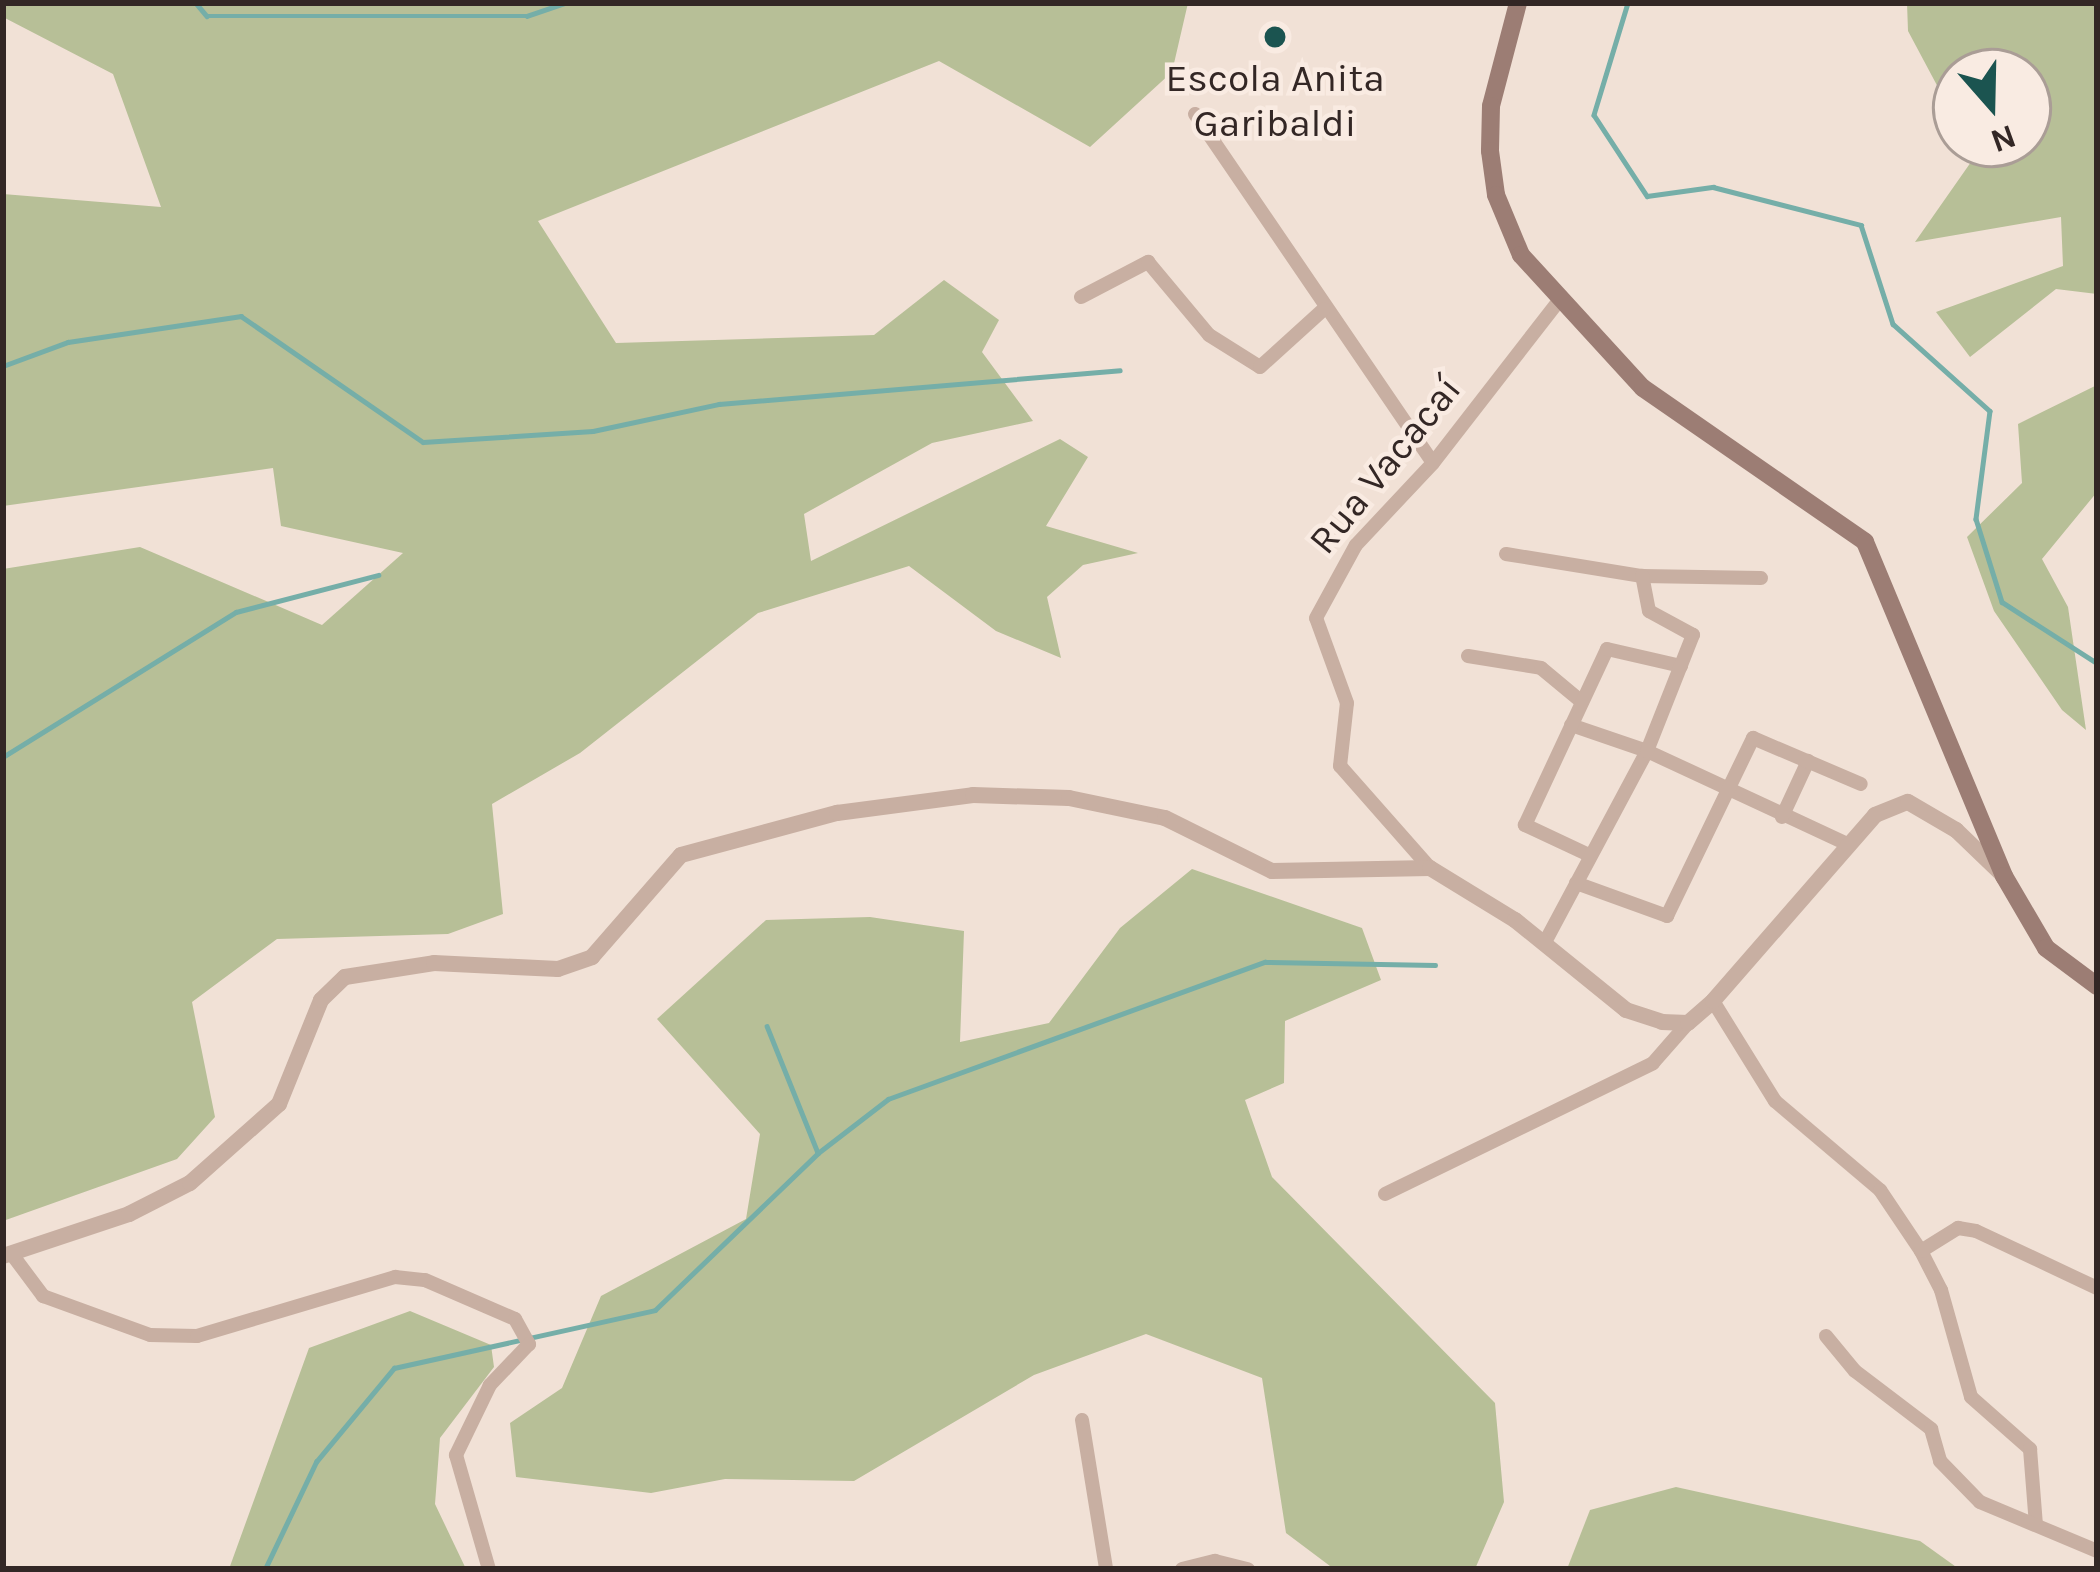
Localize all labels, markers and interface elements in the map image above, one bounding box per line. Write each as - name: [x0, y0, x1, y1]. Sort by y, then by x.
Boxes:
- marker: Escola Anita Garibaldi: [1262, 24, 1288, 50]
- north arrow: [1932, 48, 2052, 168]
- place label: Escola Anita Garibaldi: [1165, 56, 1385, 147]
- text: N: [1986, 117, 2021, 161]
- street label: Rua Vacacaí: [1299, 367, 1471, 563]

